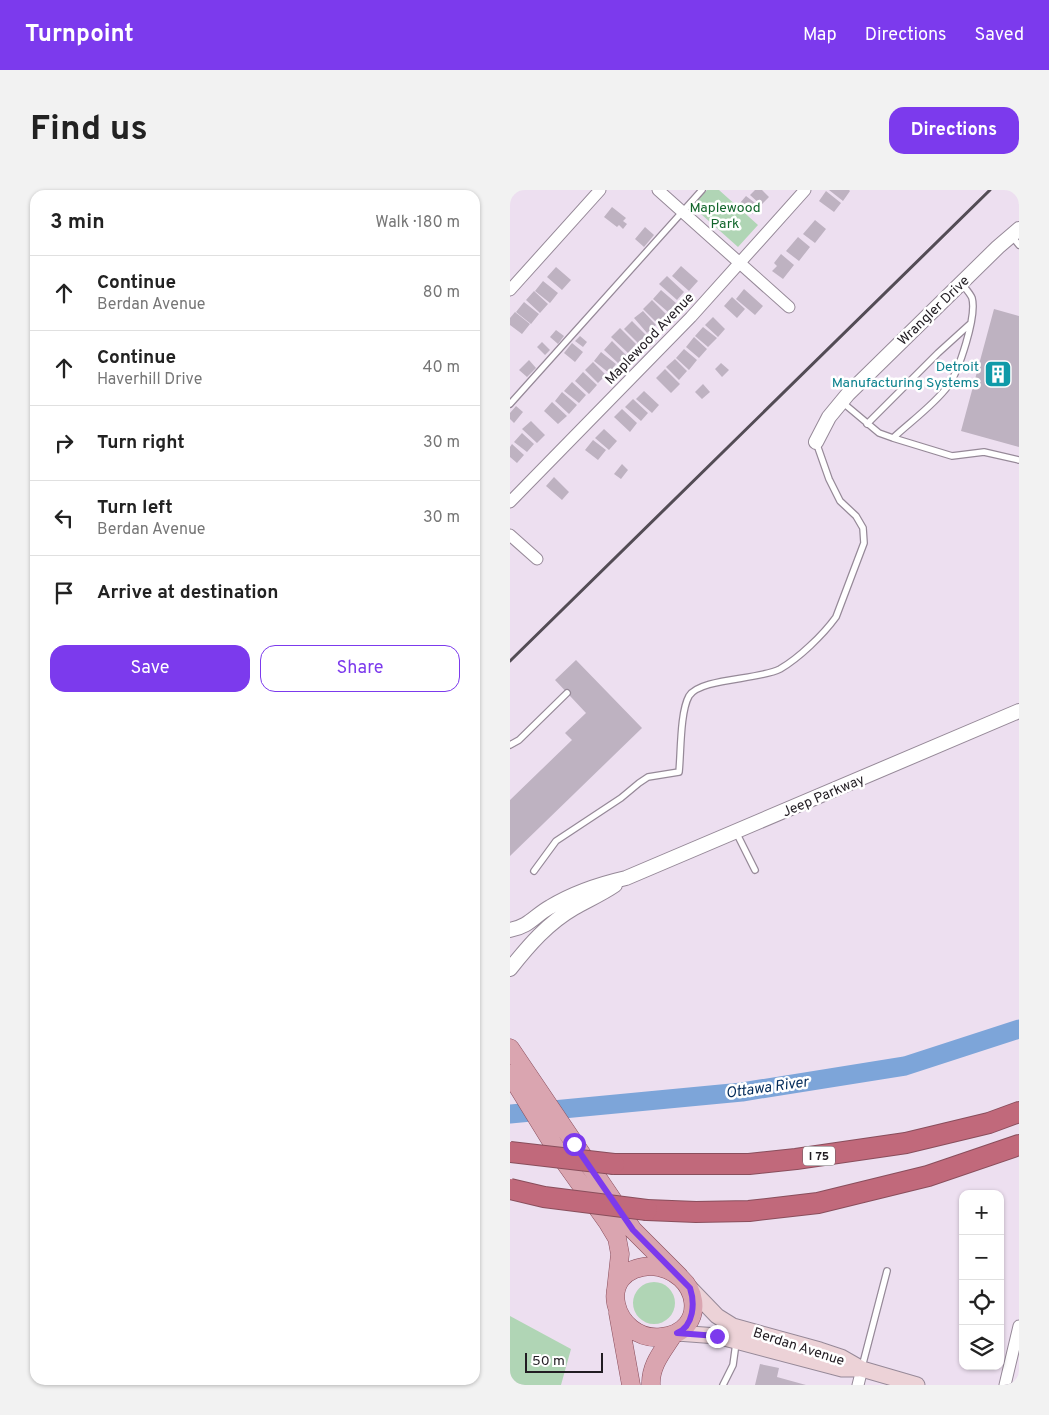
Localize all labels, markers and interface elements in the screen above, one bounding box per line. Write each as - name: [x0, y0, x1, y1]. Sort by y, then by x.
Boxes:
- text: Turnpoint: [25, 20, 134, 50]
- text: Map: [803, 24, 837, 47]
- text: Directions: [865, 24, 947, 47]
- text: Saved: [975, 24, 1024, 47]
- button: Directions: [889, 107, 1019, 154]
- text: Find us: [30, 108, 148, 152]
- park label: Maplewood Park: [689, 200, 761, 233]
- text: 3 min: [50, 209, 105, 236]
- text: Walk · 180 m: [375, 213, 460, 233]
- text: Continue: [97, 271, 176, 295]
- street label: Wrangler Drive: [895, 273, 973, 349]
- icon: ahead: [50, 279, 78, 307]
- text: 80 m: [423, 283, 460, 303]
- street label: Maplewood Avenue: [602, 290, 698, 388]
- text: Berdan Avenue: [97, 295, 205, 315]
- text: Continue: [97, 346, 176, 370]
- icon: ahead: [50, 354, 78, 382]
- text: 40 m: [422, 358, 460, 378]
- place label: Detroit Manufacturing Systems: [832, 359, 979, 392]
- building icon: Detroit Manufacturing Systems: [983, 359, 1013, 389]
- text: Haverhill Drive: [97, 370, 202, 390]
- icon: right: [50, 429, 78, 457]
- text: Turn right: [97, 431, 185, 455]
- text: 30 m: [423, 433, 460, 453]
- text: Turn left: [97, 496, 173, 520]
- icon: left: [50, 504, 78, 532]
- text: 30 m: [423, 508, 460, 528]
- text: Berdan Avenue: [97, 520, 205, 540]
- icon: arrive: [50, 579, 78, 607]
- text: Arrive at destination: [97, 581, 278, 605]
- button: Save: [50, 645, 250, 692]
- button: Share: [260, 645, 460, 692]
- street label: Jeep Parkway: [780, 771, 867, 821]
- water label: Ottawa River: [725, 1073, 811, 1104]
- route start: [563, 1133, 586, 1156]
- road number: I 75: [803, 1146, 835, 1166]
- map controls: [959, 1190, 1004, 1370]
- button: +: [959, 1190, 1004, 1235]
- button: −: [959, 1235, 1004, 1280]
- button: locate: [959, 1280, 1004, 1325]
- route end: [706, 1325, 729, 1348]
- street label: Berdan Avenue: [751, 1325, 846, 1370]
- button: layers: [959, 1325, 1004, 1370]
- scale bar: [525, 1350, 602, 1373]
- text: 50 m: [532, 1353, 565, 1370]

